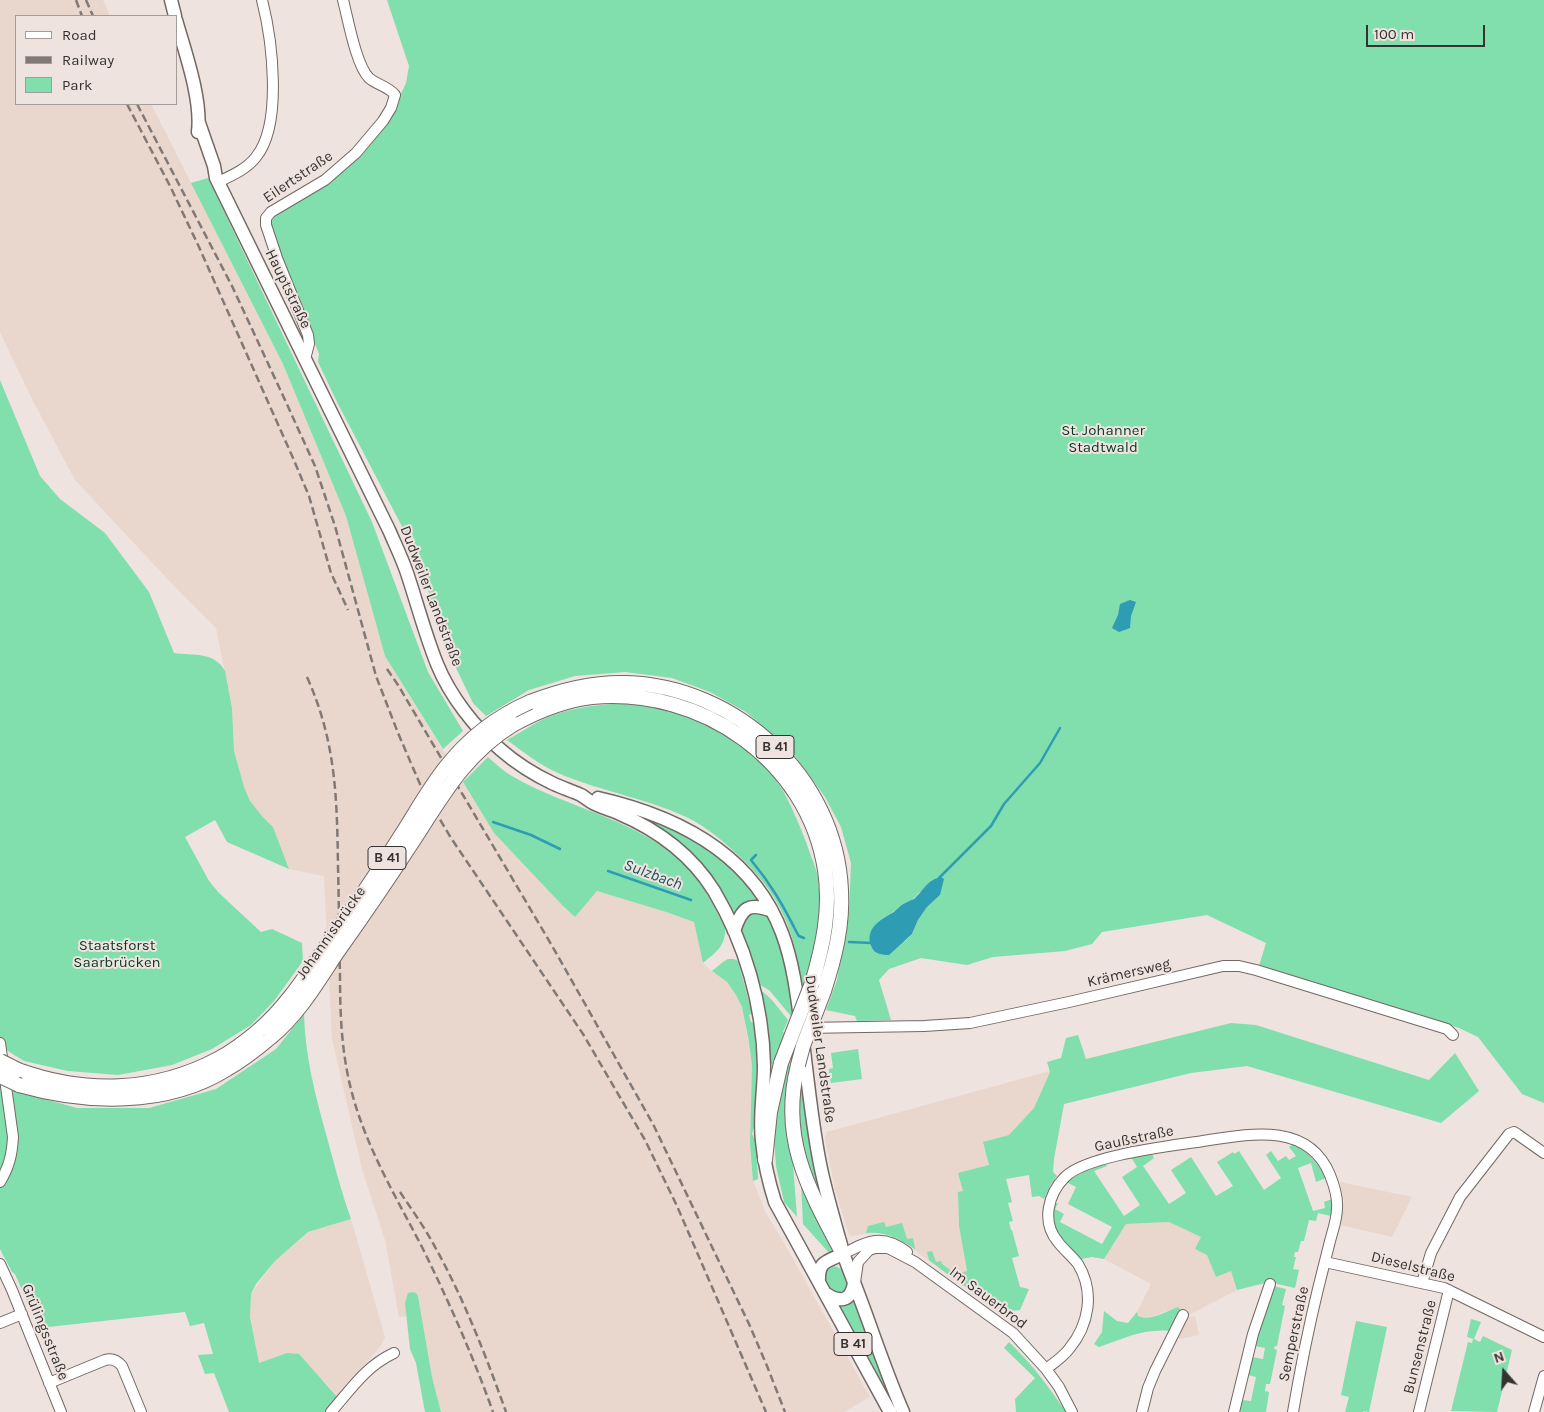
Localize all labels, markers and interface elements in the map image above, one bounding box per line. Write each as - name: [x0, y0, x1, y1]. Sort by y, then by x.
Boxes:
- legend: [15, 15, 178, 105]
- scale bar: [1369, 15, 1488, 47]
- text: 100 m: [1374, 25, 1414, 43]
- text: Road: [62, 26, 97, 44]
- text: Railway: [62, 51, 114, 69]
- text: Park: [62, 76, 92, 94]
- street label: Eilertstraße: [260, 147, 336, 207]
- street label: Hauptstraße: [261, 246, 315, 332]
- park label: St. Johanner Stadtwald: [1061, 422, 1145, 457]
- street label: Dudweiler Landstraße: [396, 523, 466, 669]
- road number: B 41: [756, 736, 794, 759]
- road number: B 41: [368, 846, 406, 870]
- water label: Sulzbach: [621, 856, 685, 894]
- street label: Johannisbrücke: [292, 883, 370, 983]
- park label: Staatsforst Saarbrücken: [73, 937, 161, 972]
- street label: Krämersweg: [1086, 955, 1172, 991]
- street label: Dudweiler Landstraße: [801, 974, 839, 1124]
- street label: Gaußstraße: [1093, 1122, 1175, 1156]
- street label: Dieselstraße: [1369, 1248, 1457, 1286]
- street label: Im Sauerbrod: [946, 1263, 1030, 1333]
- street label: Grülingsstraße: [17, 1281, 73, 1383]
- street label: Semperstraße: [1275, 1285, 1313, 1383]
- street label: Bunsenstraße: [1400, 1298, 1440, 1396]
- road number: B 41: [834, 1332, 872, 1356]
- north arrow: [1479, 1347, 1529, 1397]
- text: N: [1491, 1348, 1506, 1367]

